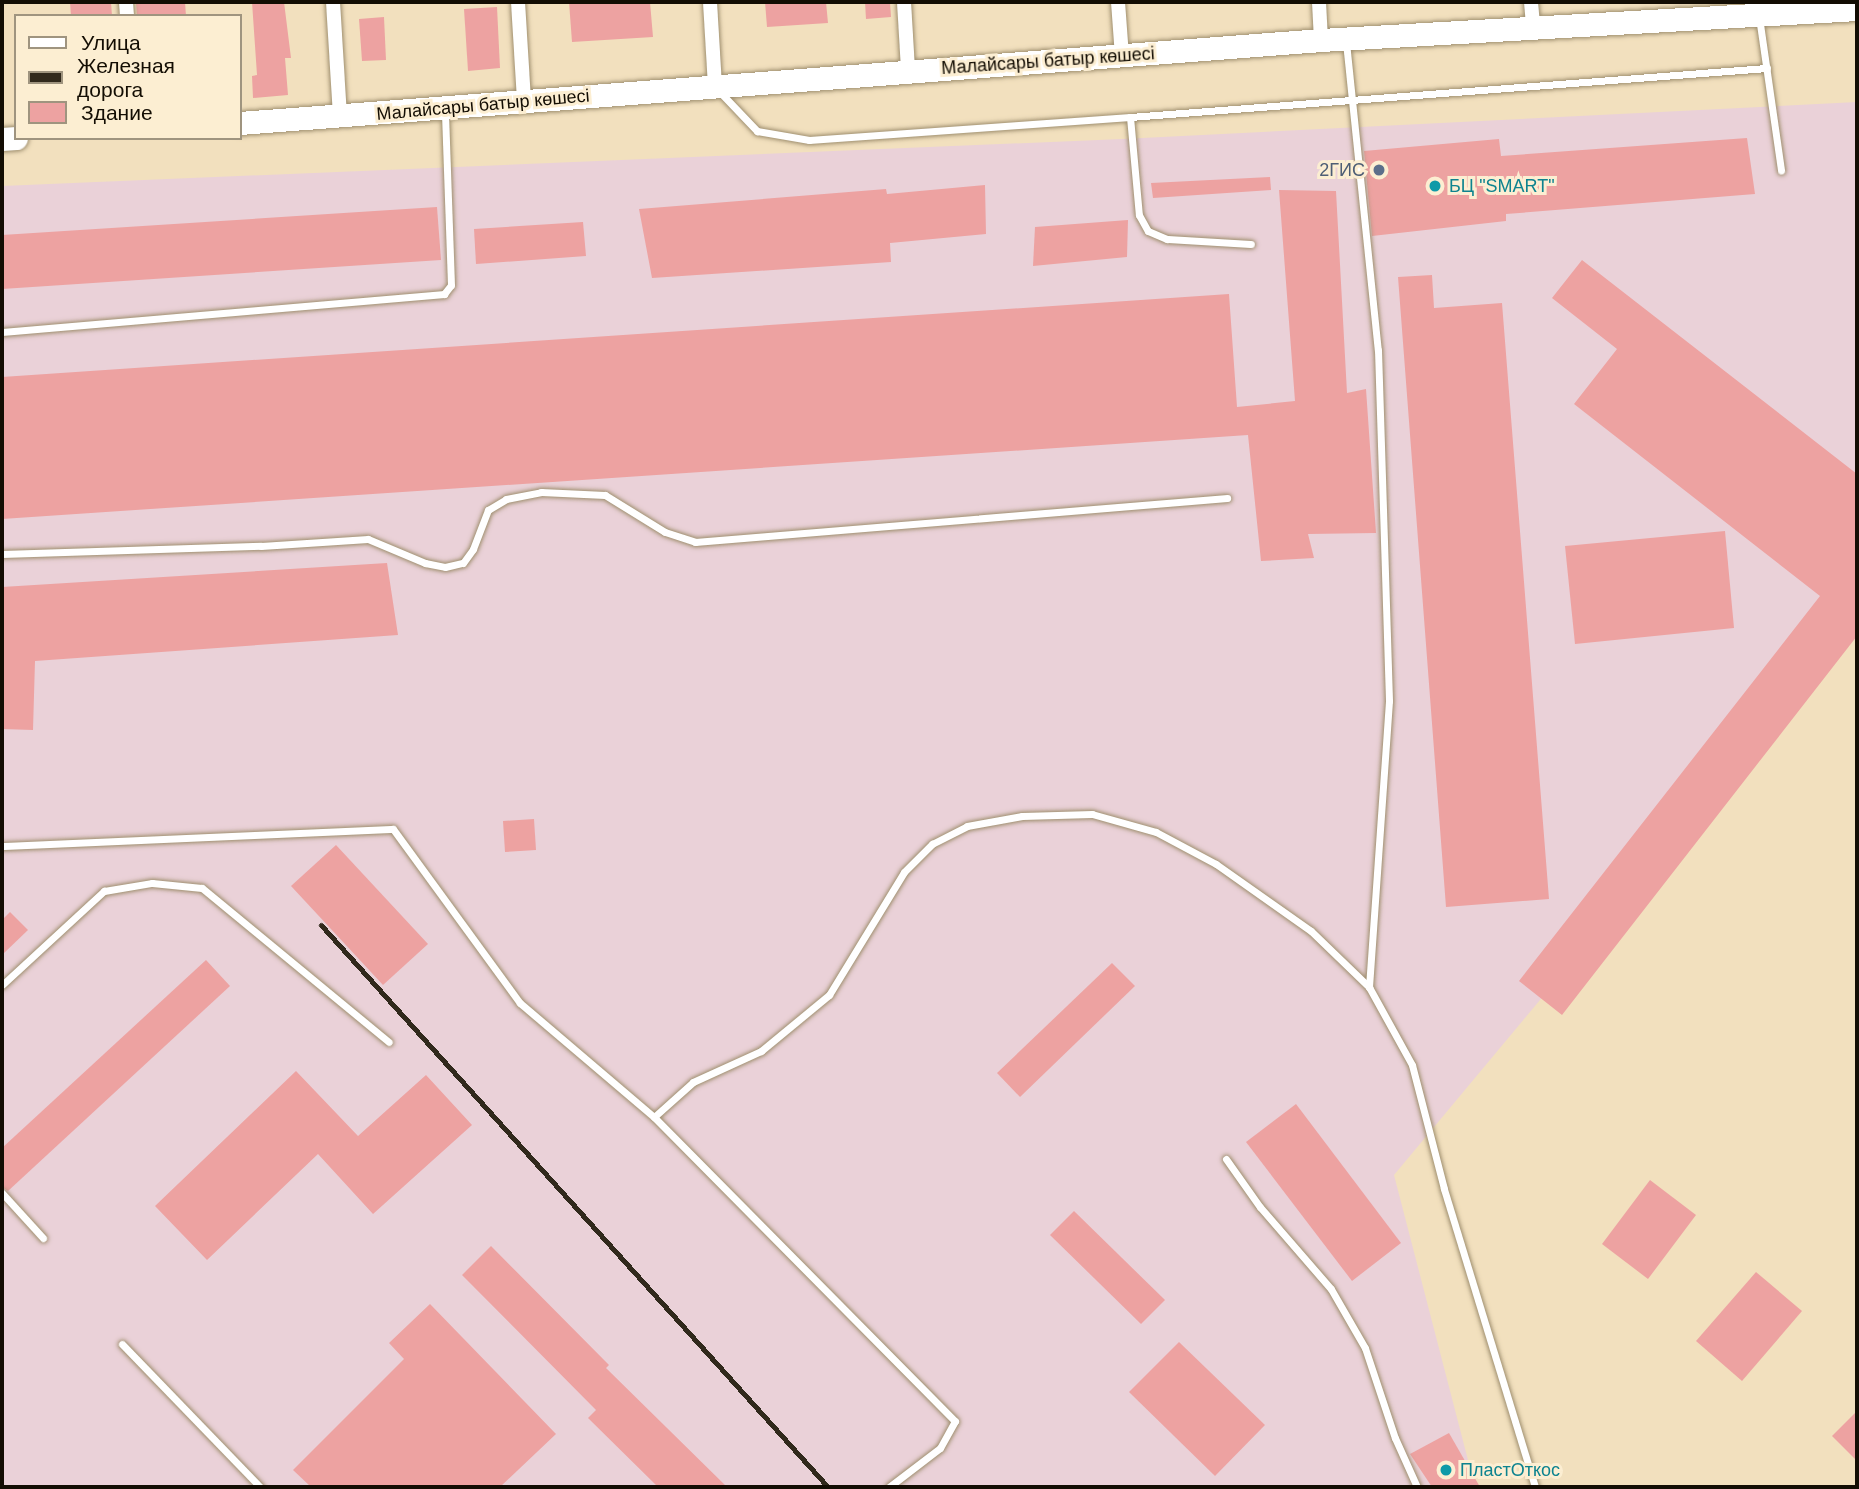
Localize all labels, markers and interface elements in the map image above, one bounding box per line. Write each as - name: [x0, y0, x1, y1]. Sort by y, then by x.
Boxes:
- legend: [14, 14, 242, 140]
- text: Улица: [81, 31, 141, 54]
- street label: Малайсары батыр көшесі: [941, 43, 1155, 79]
- text: Железная дорога: [77, 54, 175, 101]
- street label: Малайсары батыр көшесі: [376, 85, 590, 125]
- text: Здание: [81, 101, 153, 124]
- place label: 2ГИС: [1319, 159, 1365, 181]
- marker: 2ГИС: [1371, 162, 1387, 178]
- place label: БЦ "SMART": [1449, 175, 1555, 197]
- marker: БЦ "SMART": [1427, 178, 1443, 194]
- place label: ПластОткос: [1460, 1459, 1560, 1481]
- marker: ПластОткос: [1438, 1462, 1454, 1478]

